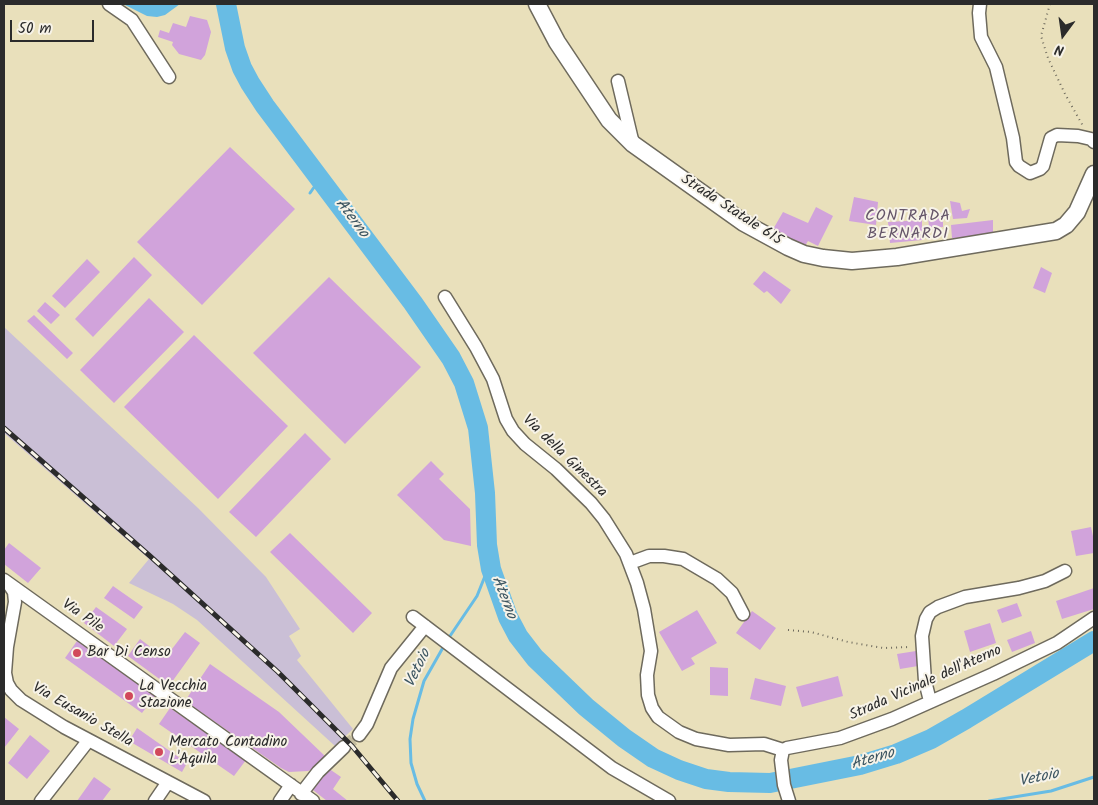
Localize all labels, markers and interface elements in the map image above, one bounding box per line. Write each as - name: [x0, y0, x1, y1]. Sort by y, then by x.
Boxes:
- scale bar: [12, 10, 96, 42]
- north arrow: [1038, 10, 1088, 60]
- text: 50 m: [18, 17, 52, 41]
- text: N: [1052, 38, 1066, 61]
- street label: Strada Statale 615: [677, 171, 785, 251]
- water label: Aterno: [330, 196, 372, 242]
- district label: CONTRADA BERNARDI: [864, 207, 952, 245]
- street label: Via della Ginestra: [518, 412, 610, 502]
- water label: Aterno: [486, 574, 520, 622]
- street label: Via Pile: [58, 596, 106, 638]
- street label: Strada Vicinale dell'Aterno: [847, 642, 1005, 726]
- place label: Bar Di Censo: [87, 644, 171, 662]
- marker: Bar Di Censo: [71, 647, 83, 659]
- water label: Vetoio: [402, 647, 436, 691]
- place label: La Vecchia Stazione: [139, 678, 207, 713]
- street label: Via Eusanio Stella: [28, 680, 136, 752]
- marker: La Vecchia Stazione: [123, 690, 135, 702]
- place label: Mercato Contadino L'Aquila: [169, 734, 287, 769]
- water label: Aterno: [849, 745, 897, 775]
- marker: Mercato Contadino L'Aquila: [153, 746, 165, 758]
- water label: Vetoio: [1017, 765, 1061, 793]

